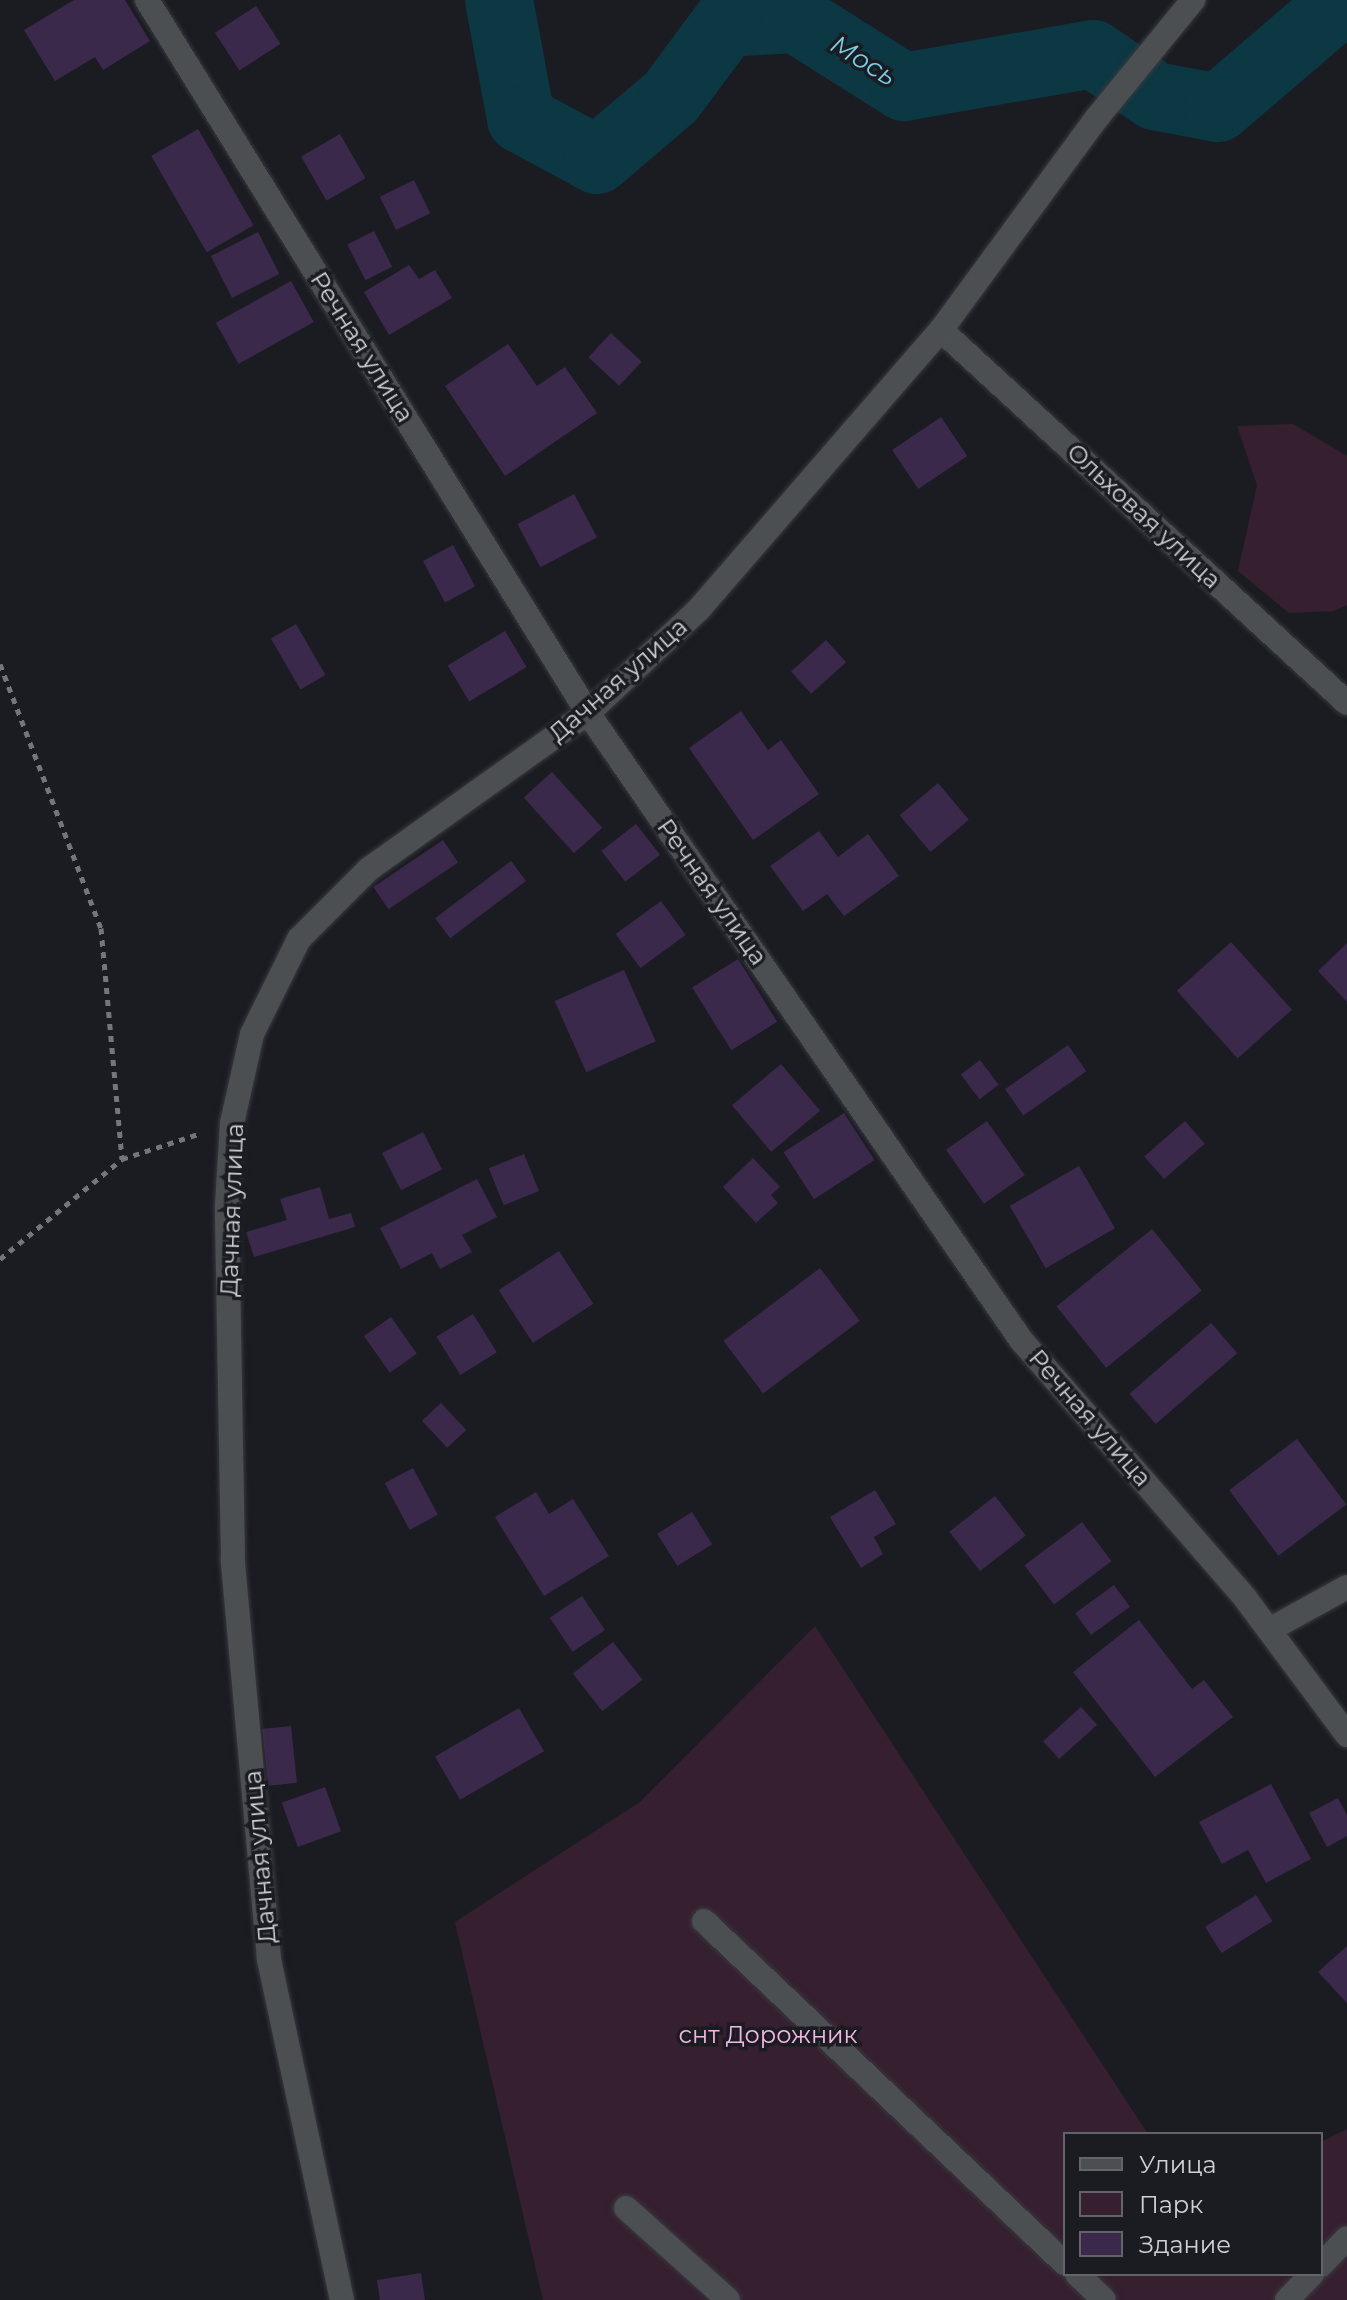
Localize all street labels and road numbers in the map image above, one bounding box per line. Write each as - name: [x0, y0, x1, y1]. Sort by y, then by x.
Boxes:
- street label: Речная улица: [304, 266, 420, 428]
- street label: Ольховая улица: [1061, 437, 1227, 595]
- street label: Дачная улица: [543, 612, 693, 748]
- street label: Речная улица: [651, 813, 773, 971]
- street label: Дачная улица: [215, 1123, 249, 1297]
- street label: Речная улица: [1023, 1344, 1157, 1492]
- street label: Дачная улица: [238, 1769, 282, 1945]

